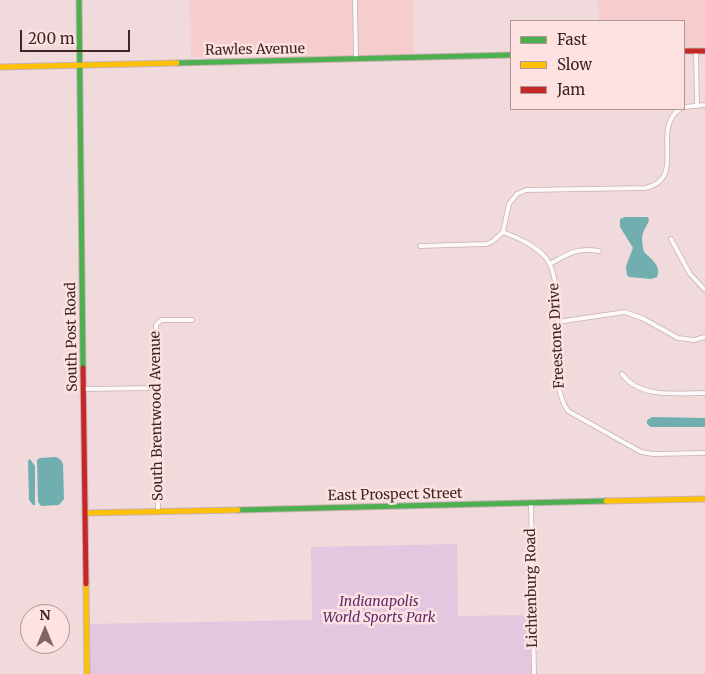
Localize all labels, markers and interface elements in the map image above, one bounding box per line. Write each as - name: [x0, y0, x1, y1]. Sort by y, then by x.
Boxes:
- scale bar: [22, 20, 132, 52]
- legend: [510, 20, 685, 110]
- text: 200 m: [28, 29, 75, 48]
- text: Fast: [557, 30, 587, 49]
- street label: Rawles Avenue: [205, 41, 305, 59]
- text: Slow: [557, 55, 592, 74]
- text: Jam: [557, 80, 585, 99]
- street label: South Post Road: [63, 282, 81, 392]
- street label: Freestone Drive: [546, 283, 568, 389]
- street label: South Brentwood Avenue: [147, 331, 167, 501]
- street label: East Prospect Street: [327, 485, 463, 505]
- street label: Lichtenburg Road: [523, 528, 541, 648]
- park label: Indianapolis World Sports Park: [323, 594, 435, 626]
- north arrow: [20, 604, 70, 654]
- text: N: [39, 606, 51, 624]

